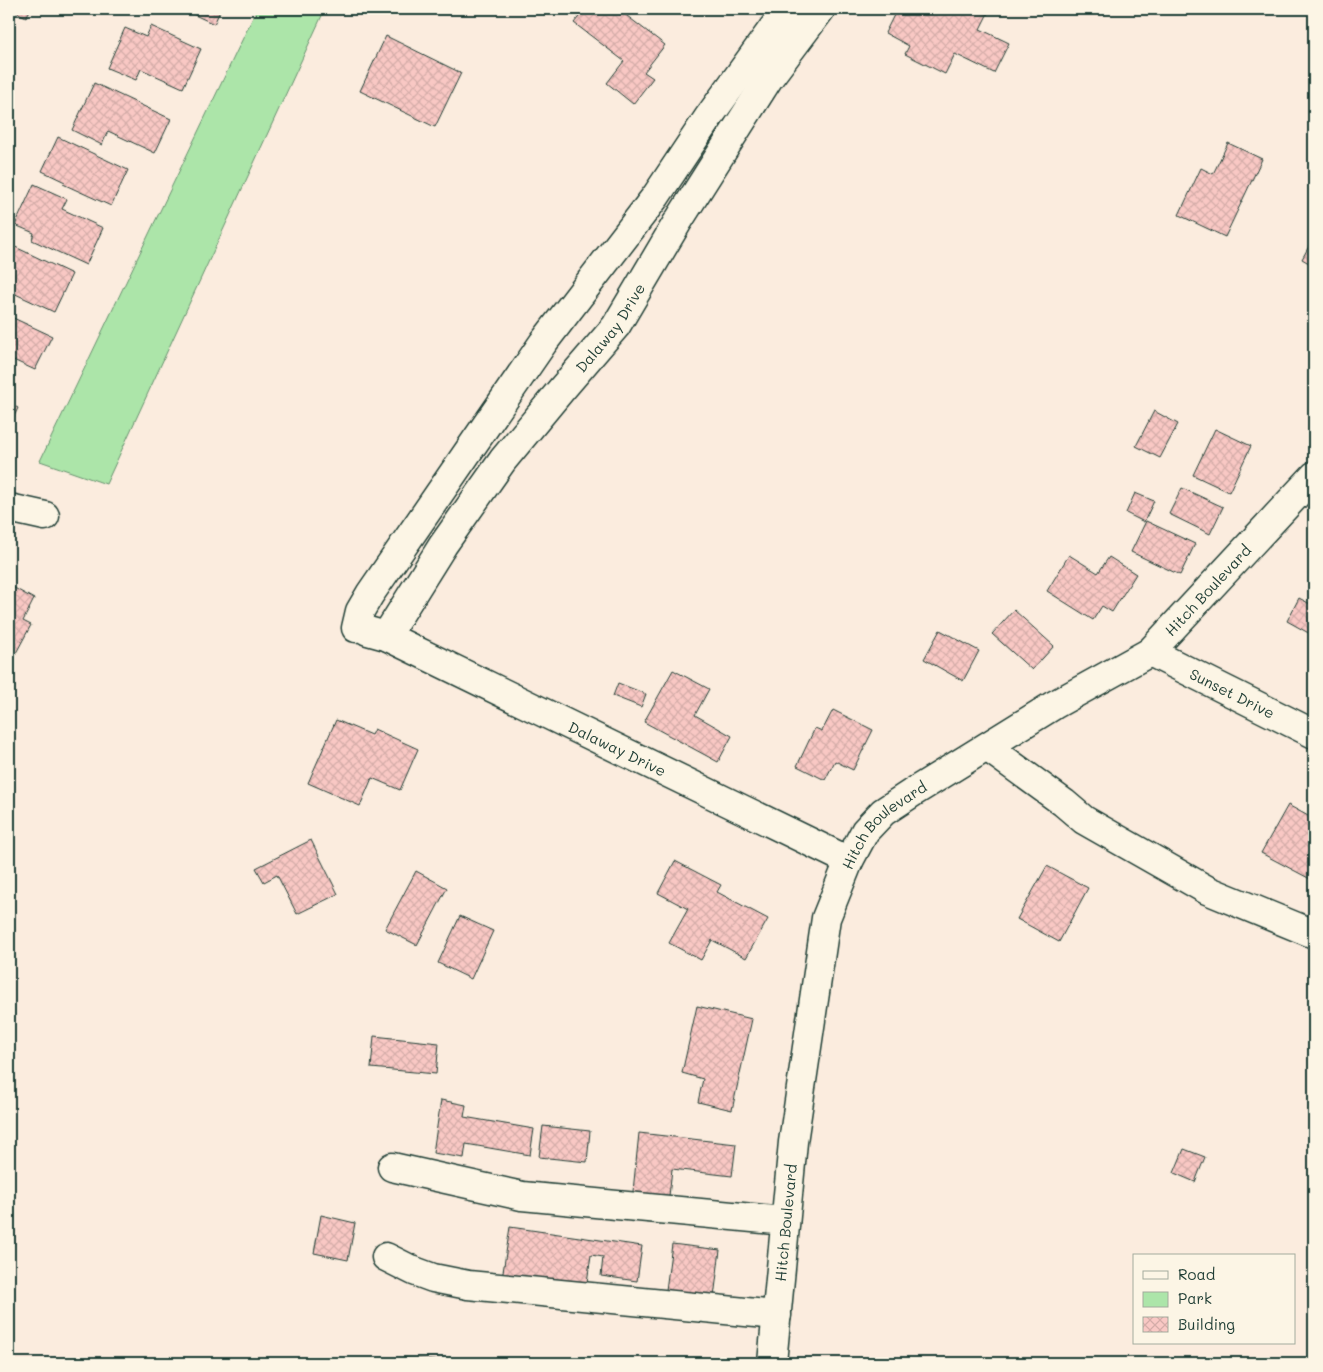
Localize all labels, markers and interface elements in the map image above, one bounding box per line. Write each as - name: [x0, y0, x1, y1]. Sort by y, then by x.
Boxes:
- street label: Dalaway Drive: [571, 279, 649, 376]
- street label: Hitch Boulevard: [1160, 540, 1255, 640]
- street label: Sunset Drive: [1186, 663, 1278, 723]
- street label: Dalaway Drive: [565, 716, 670, 781]
- street label: Hitch Boulevard: [837, 776, 930, 872]
- street label: Hitch Boulevard: [770, 1163, 801, 1282]
- legend: [1133, 1254, 1296, 1344]
- text: Road: [1178, 1264, 1215, 1284]
- text: Park: [1178, 1288, 1212, 1308]
- text: Building: [1178, 1314, 1235, 1334]

